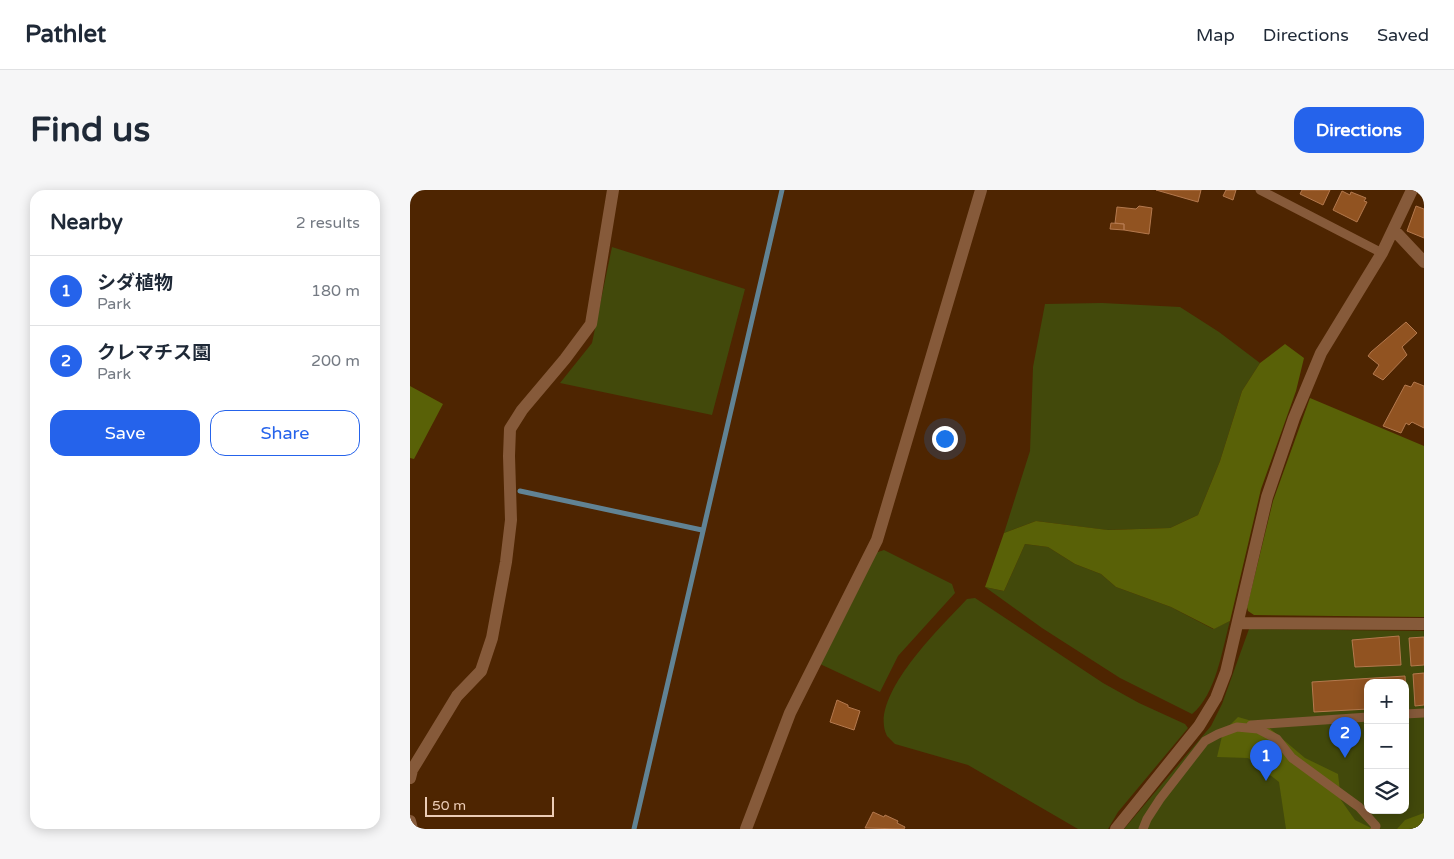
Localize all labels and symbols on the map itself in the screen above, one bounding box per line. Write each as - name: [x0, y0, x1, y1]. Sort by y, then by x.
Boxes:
- your location: [932, 426, 958, 452]
- pin: 2: [1329, 717, 1361, 758]
- pin: 1: [1250, 740, 1282, 781]
- scale bar: [425, 794, 554, 817]

